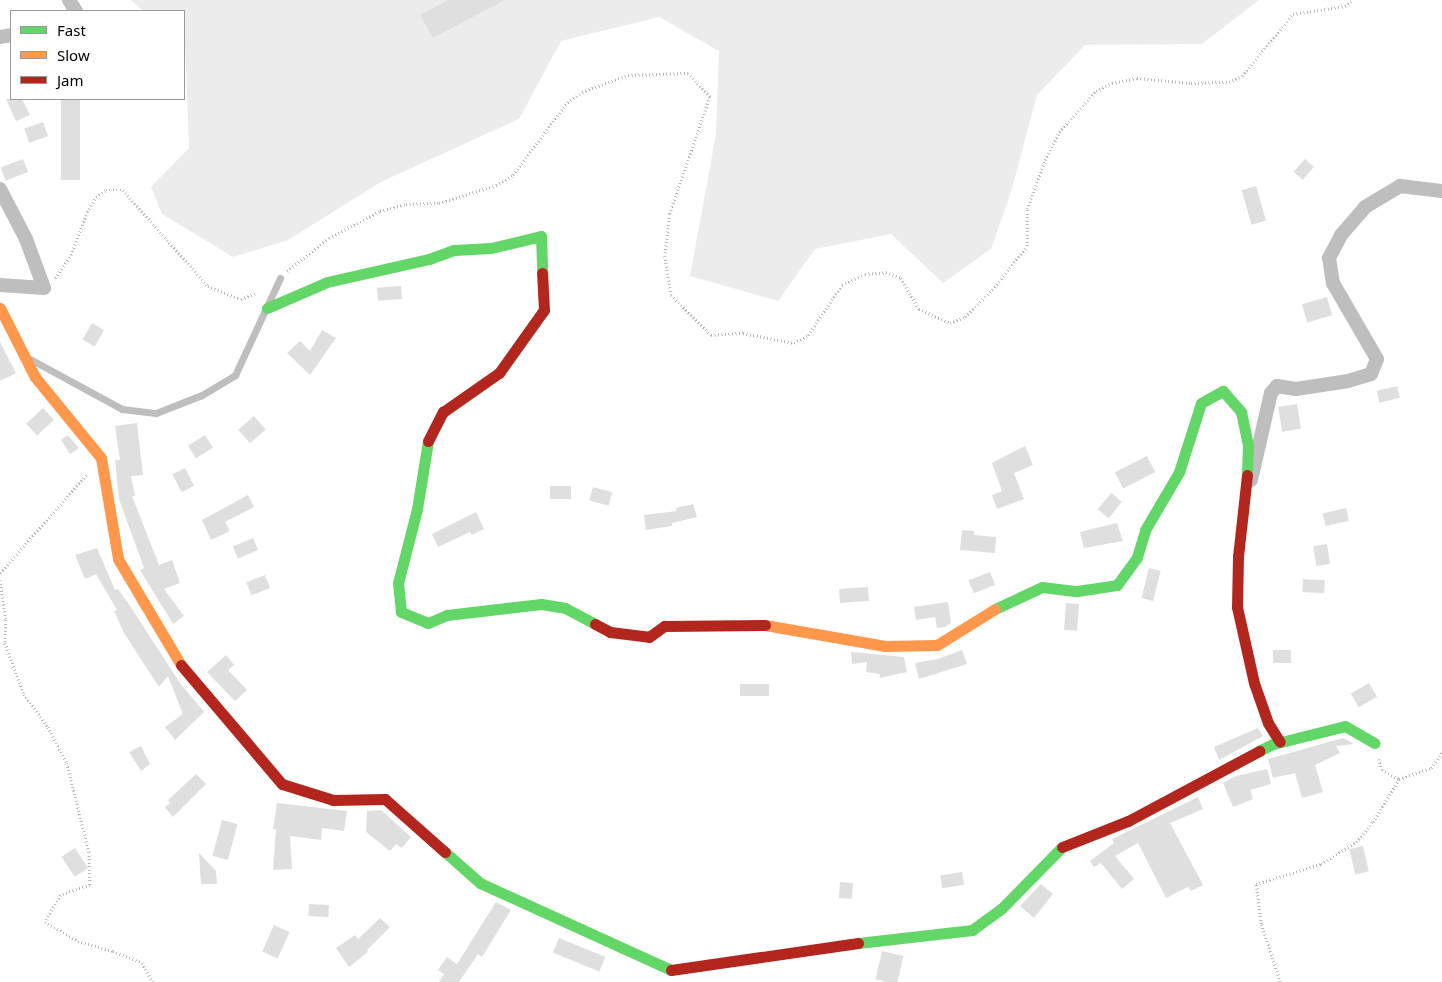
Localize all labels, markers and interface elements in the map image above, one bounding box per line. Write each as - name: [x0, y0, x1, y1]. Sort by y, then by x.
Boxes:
- legend: [10, 10, 185, 100]
- text: Fast: [57, 20, 86, 40]
- text: Slow: [57, 45, 90, 65]
- text: Jam: [57, 70, 84, 90]

